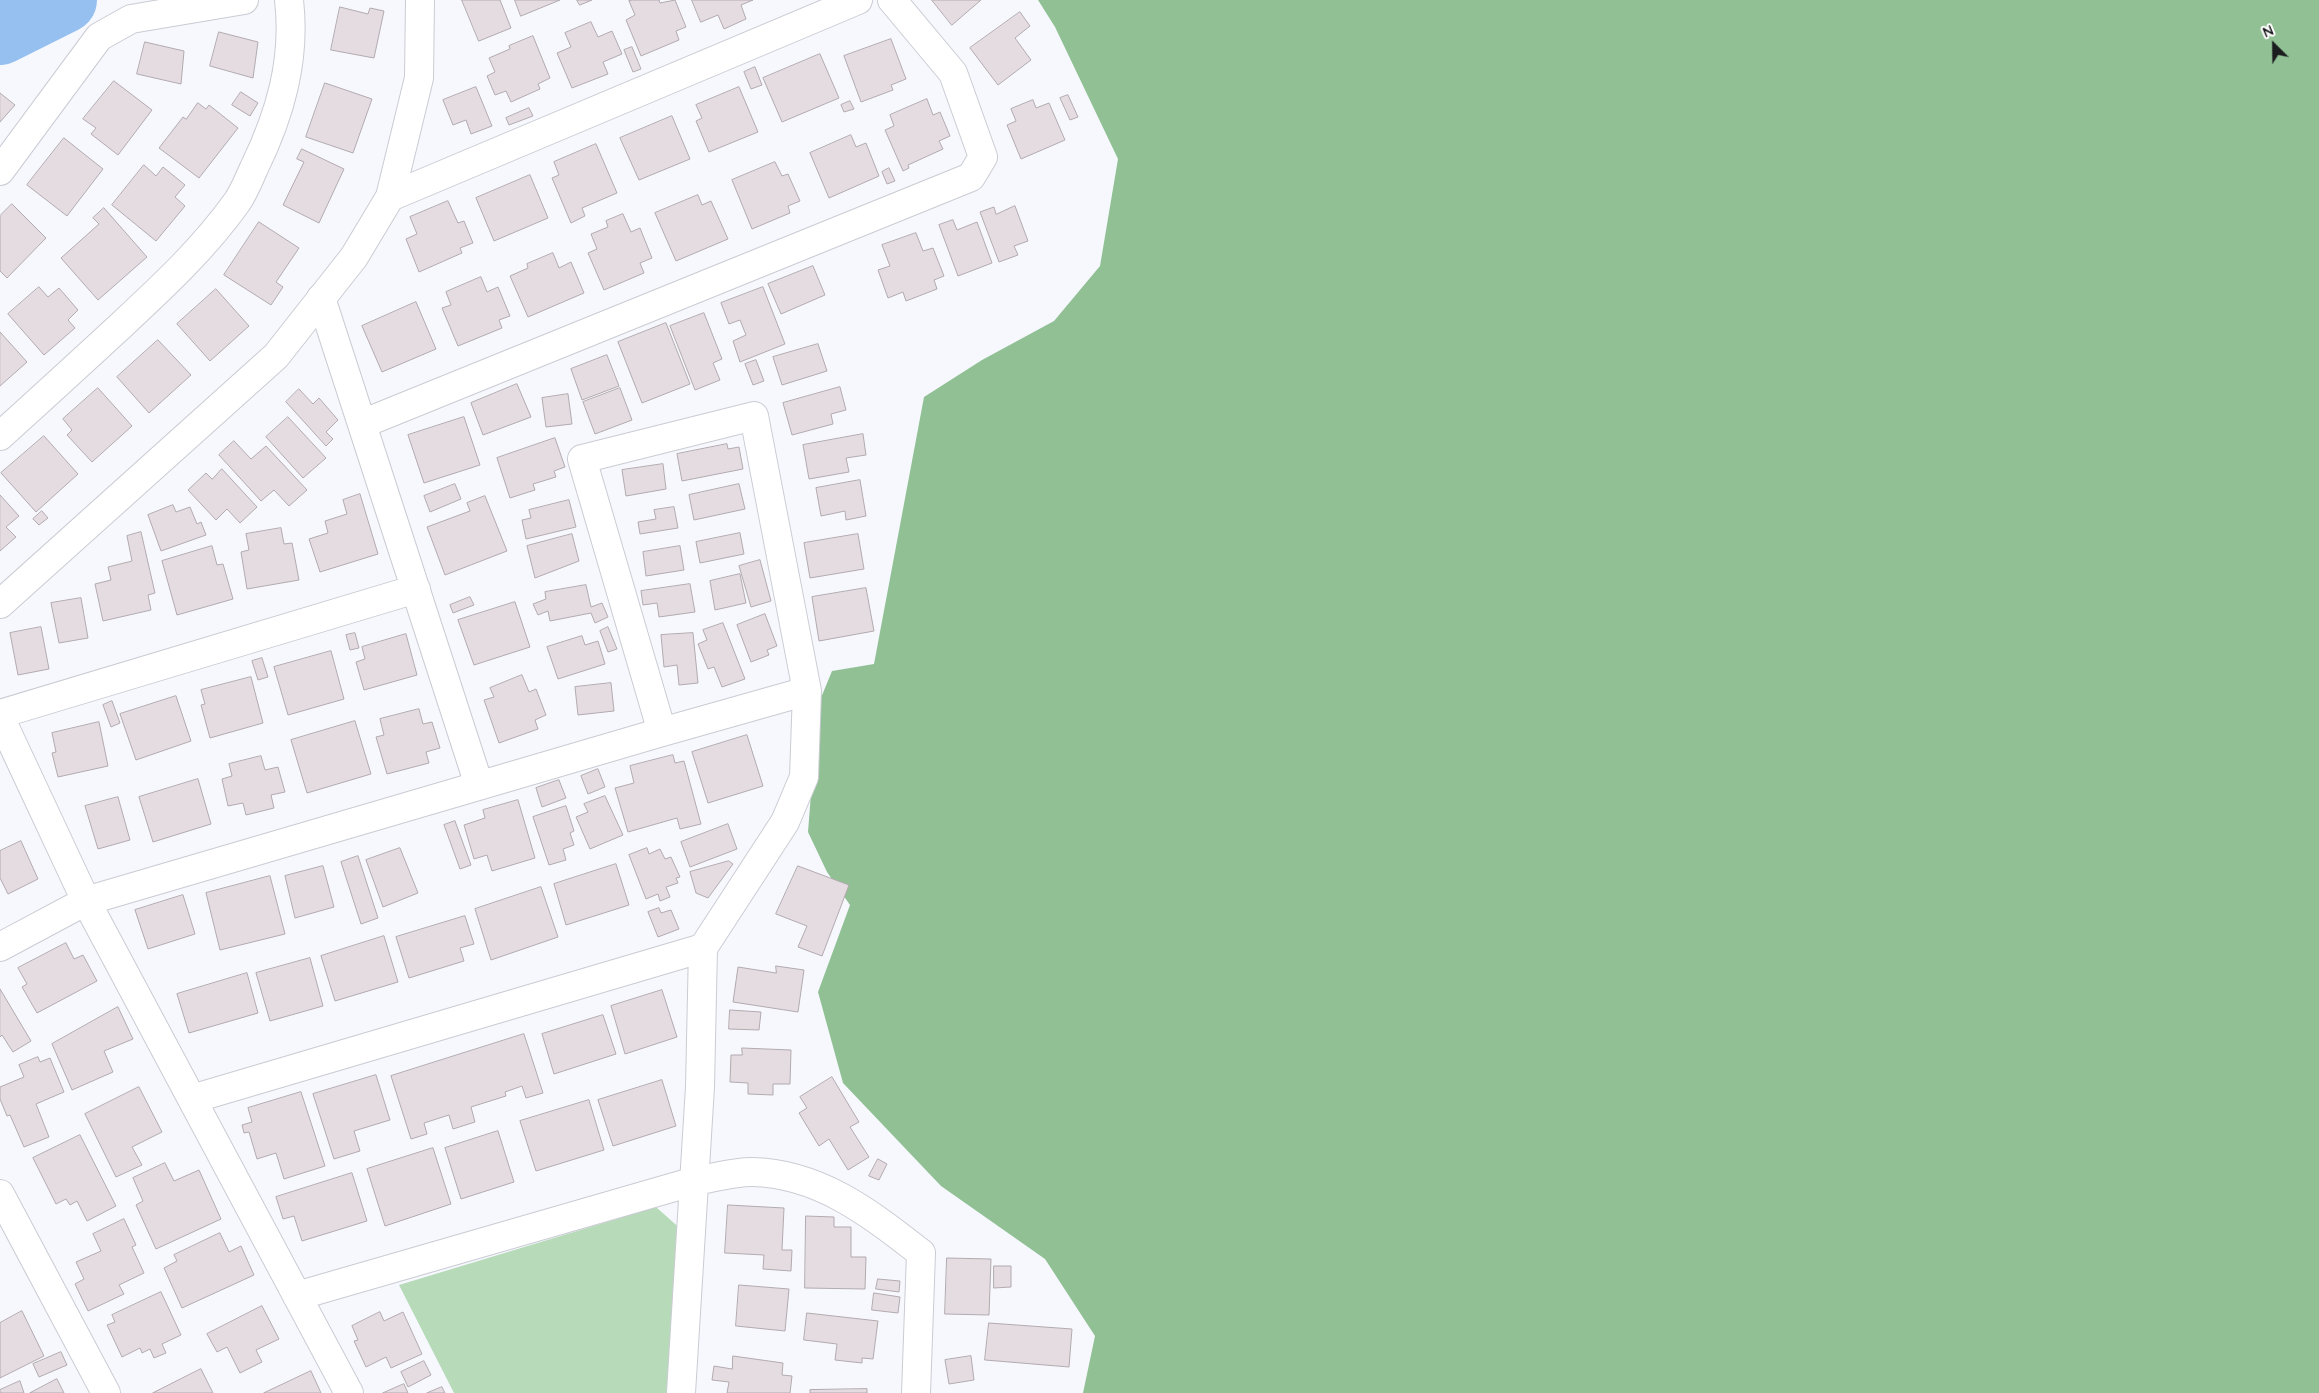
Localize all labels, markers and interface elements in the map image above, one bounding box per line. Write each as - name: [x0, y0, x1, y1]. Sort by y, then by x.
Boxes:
- north arrow: [2249, 20, 2299, 70]
- text: N: [2260, 21, 2276, 41]

